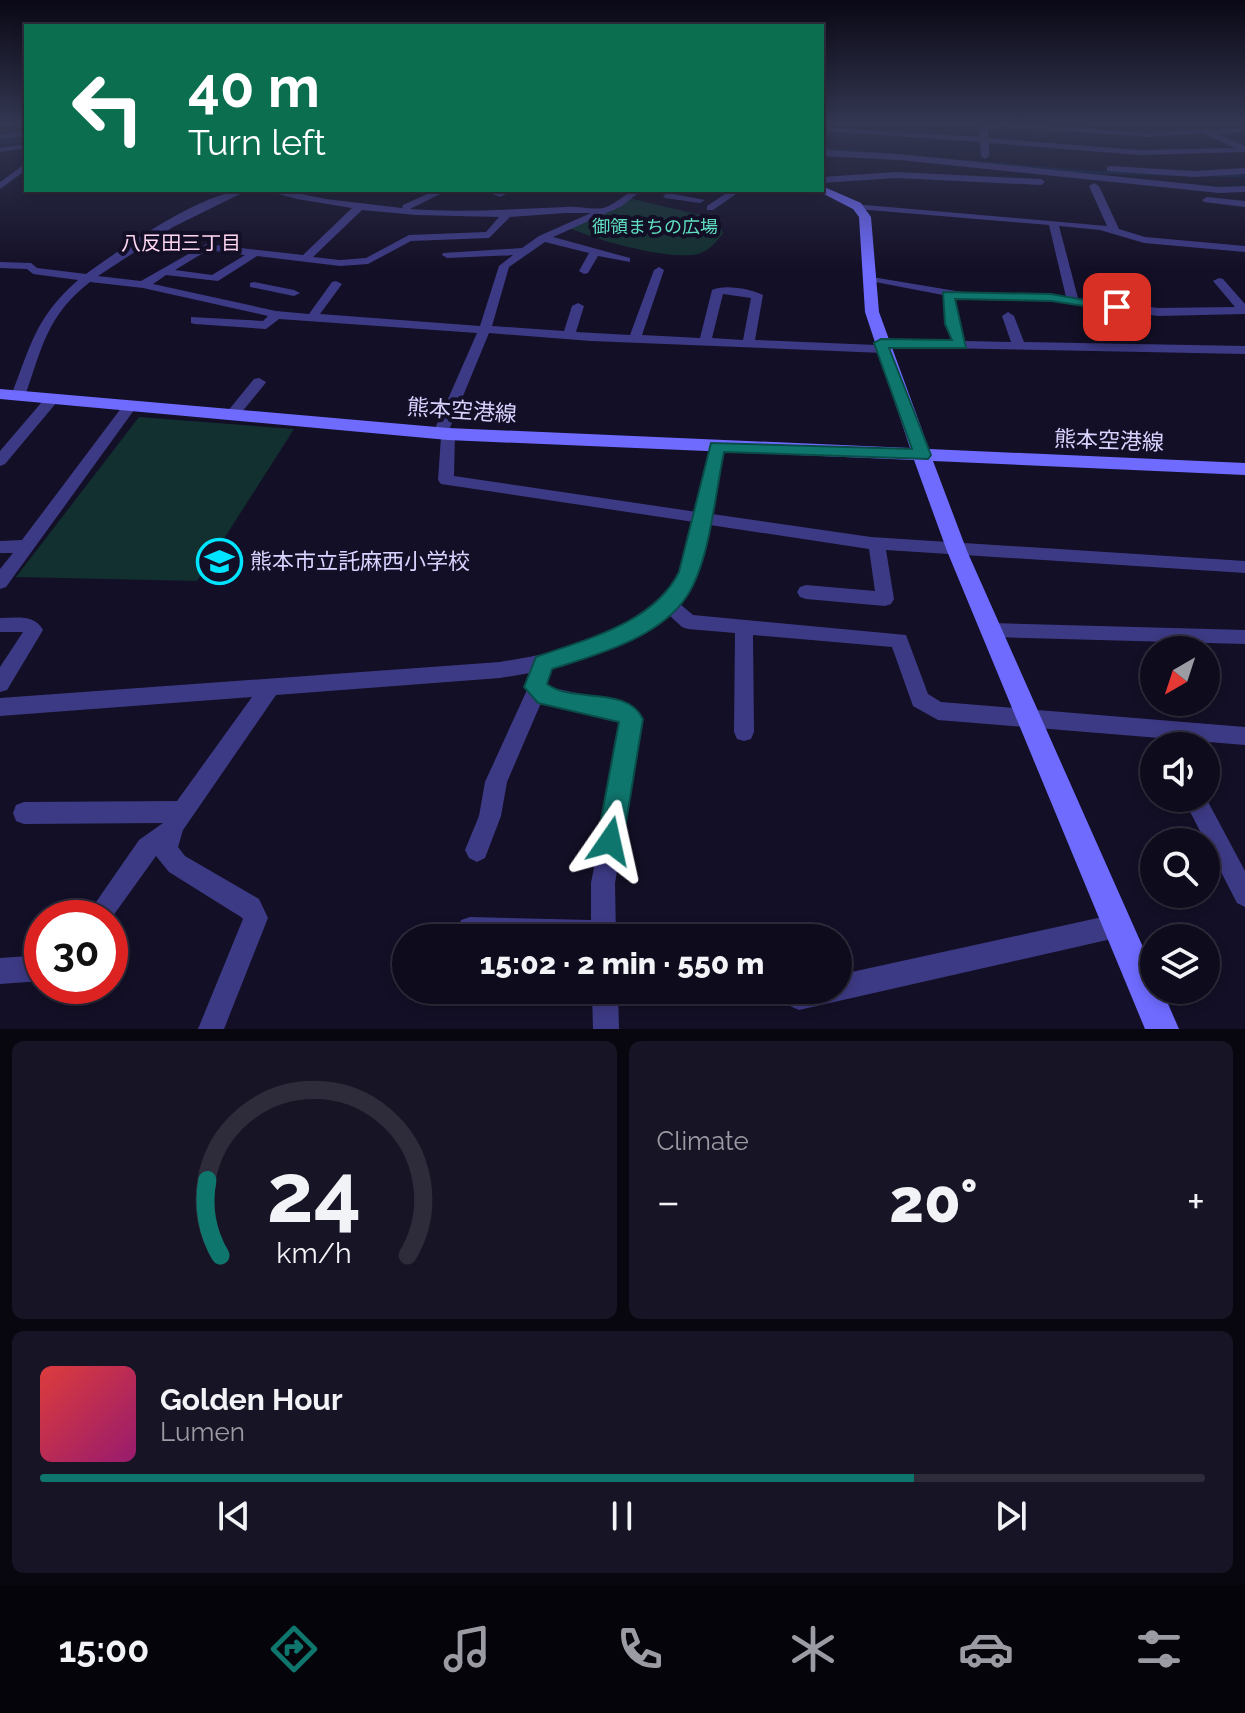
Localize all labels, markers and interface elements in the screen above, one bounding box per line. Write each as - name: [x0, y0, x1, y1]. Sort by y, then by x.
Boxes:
- text: 40 m: [188, 54, 320, 120]
- icon: left: [56, 56, 160, 160]
- text: Turn left: [188, 121, 326, 163]
- park label: 御領まちの広場: [592, 216, 718, 237]
- district label: 八反田三丁目: [121, 231, 241, 255]
- pin: [1083, 273, 1151, 341]
- icon: arrive: [1095, 285, 1139, 329]
- street label: 熊本空港線: [406, 393, 518, 427]
- street label: 熊本空港線: [1054, 425, 1164, 455]
- school or university icon: 熊本市立託麻西小学校: [195, 537, 243, 585]
- place label: 熊本市立託麻西小学校: [250, 548, 470, 574]
- north arrow: [1140, 636, 1220, 716]
- map controls: [1140, 636, 1220, 1004]
- button: sound: [1140, 732, 1220, 812]
- position arrow: [568, 799, 652, 883]
- button: search: [1140, 828, 1220, 908]
- speed limit sign: 30: [24, 900, 128, 1004]
- button: layers: [1140, 924, 1220, 1004]
- text: 15:02 · 2 min · 550 m: [480, 946, 764, 981]
- text: Climate: [657, 1126, 749, 1156]
- text: 24: [267, 1144, 361, 1241]
- text: 20°: [889, 1166, 978, 1236]
- text: −: [657, 1176, 680, 1227]
- text: +: [1187, 1176, 1205, 1227]
- text: km/h: [277, 1236, 352, 1270]
- text: Golden Hour: [160, 1382, 343, 1417]
- text: Lumen: [160, 1417, 245, 1447]
- icon: previous: [212, 1494, 256, 1538]
- icon: pause: [600, 1494, 644, 1538]
- icon: next: [989, 1494, 1033, 1538]
- icon: directions: [266, 1621, 322, 1677]
- icon: music: [439, 1621, 495, 1677]
- icon: phone: [612, 1621, 668, 1677]
- icon: climate: [785, 1621, 841, 1677]
- icon: car: [958, 1621, 1014, 1677]
- icon: filters: [1131, 1621, 1187, 1677]
- text: 15:00: [58, 1628, 149, 1670]

